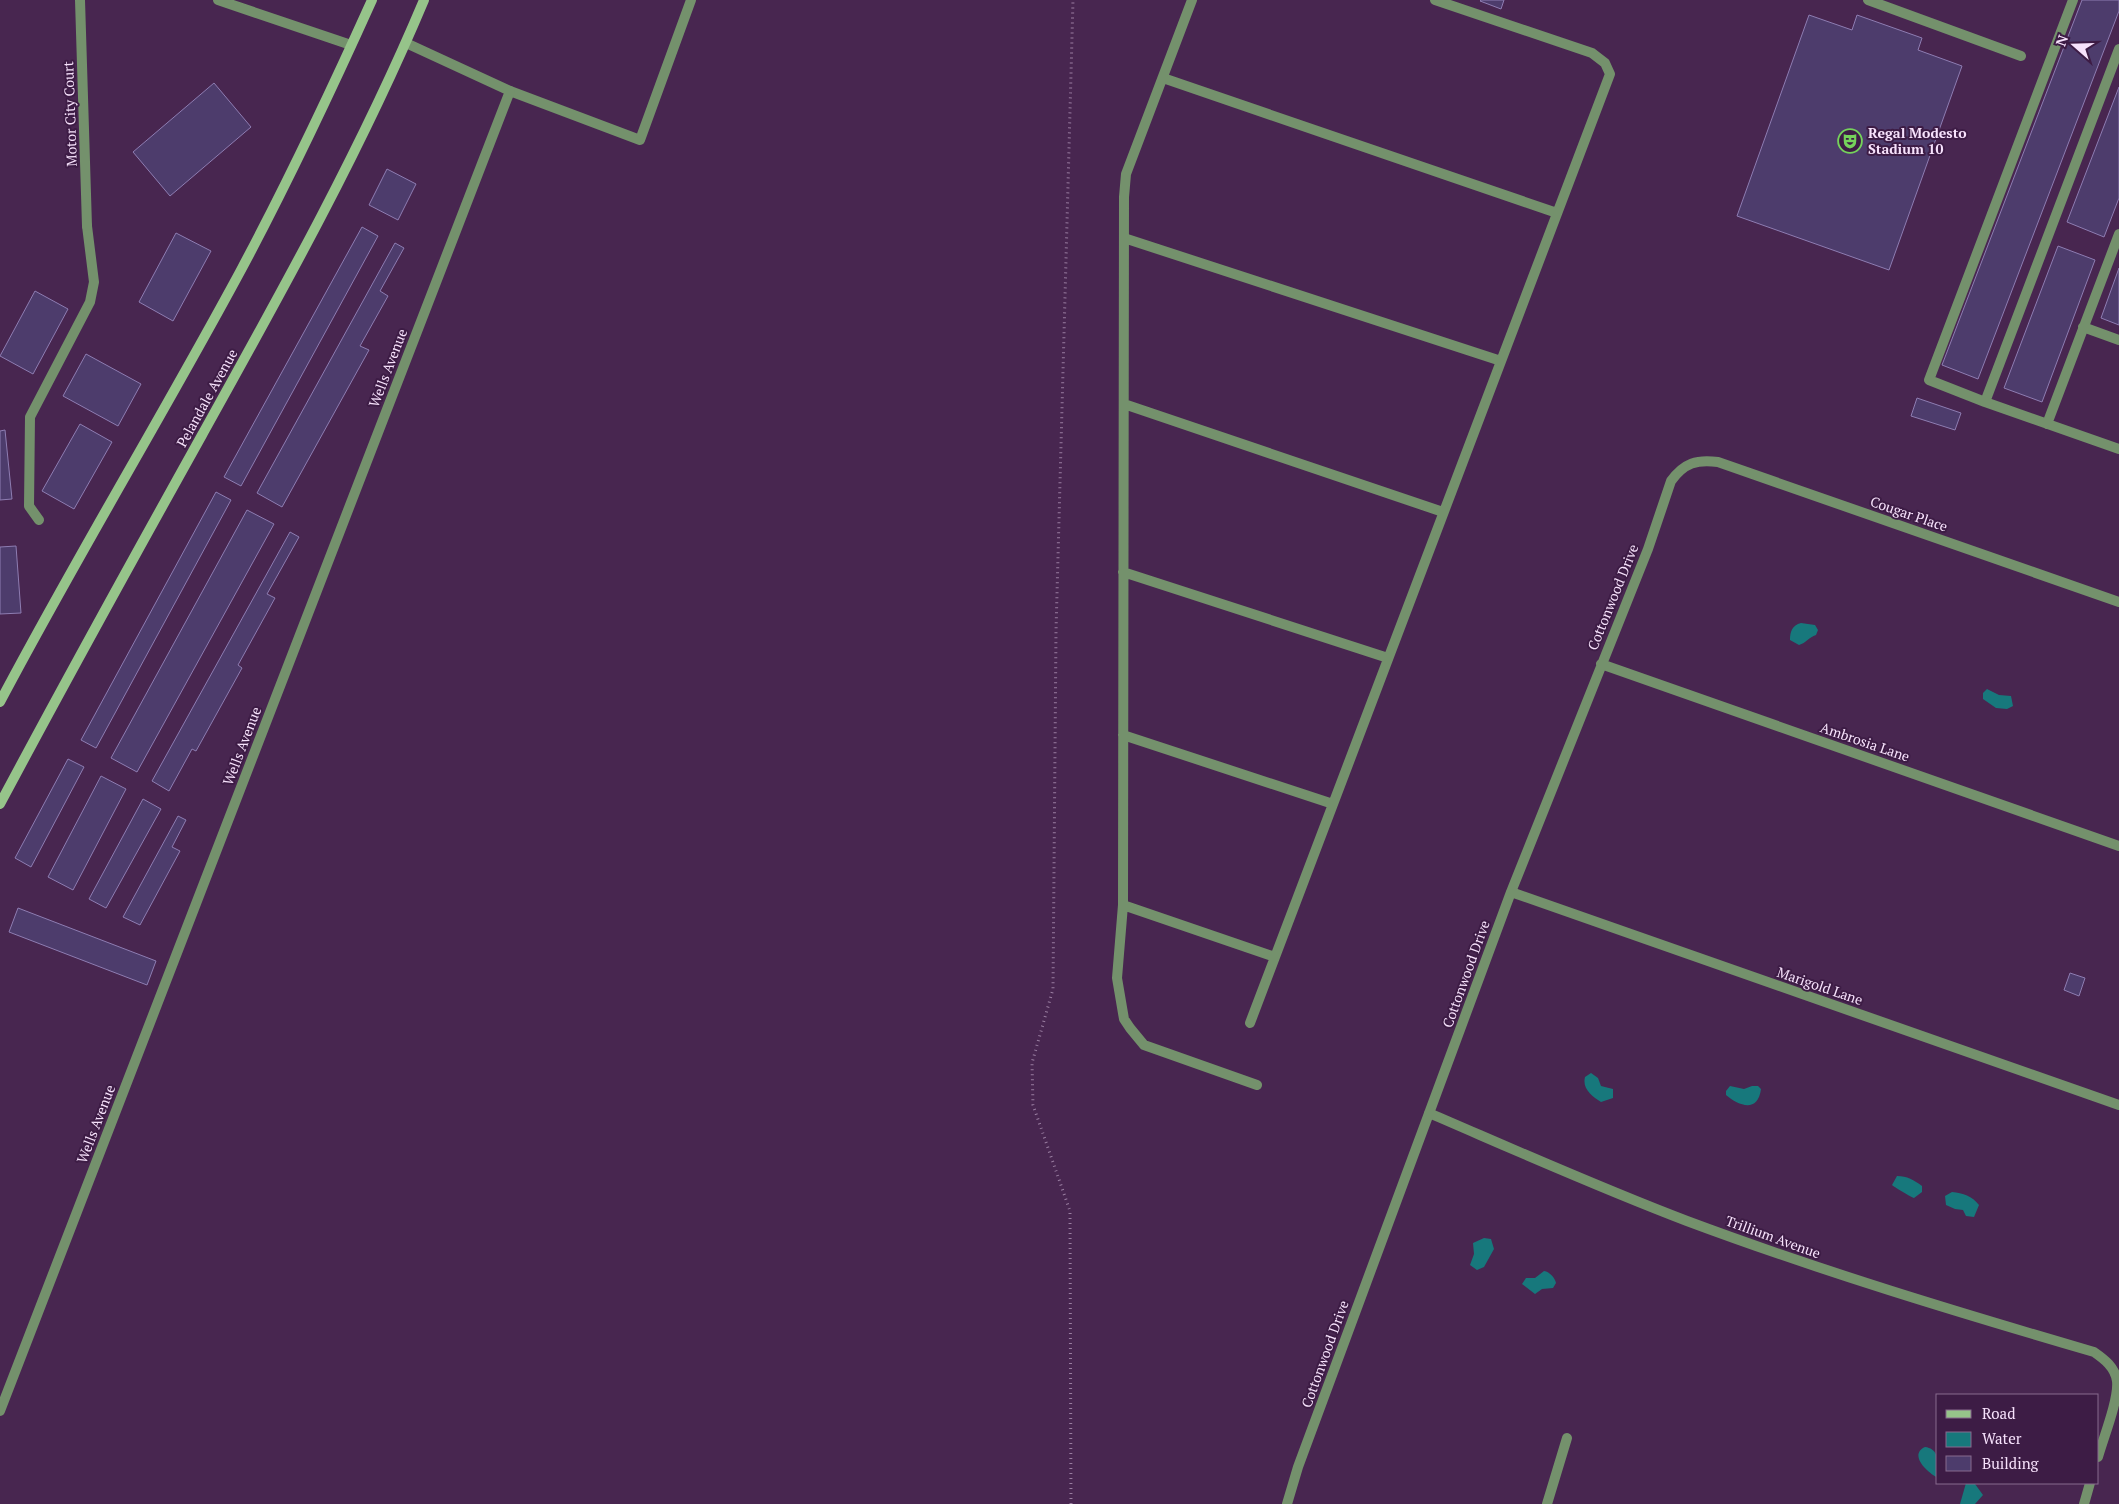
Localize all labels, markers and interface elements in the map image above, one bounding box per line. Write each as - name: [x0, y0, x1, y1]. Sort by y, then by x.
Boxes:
- north arrow: [2049, 20, 2099, 70]
- text: N: [2051, 32, 2072, 49]
- street label: Motor City Court: [58, 60, 81, 167]
- place label: Regal Modesto Stadium 10: [1868, 123, 1967, 158]
- theatre icon: Regal Modesto Stadium 10: [1837, 128, 1863, 154]
- street label: Wells Avenue: [364, 326, 411, 410]
- street label: Pelandale Avenue: [172, 345, 241, 450]
- street label: Cougar Place: [1868, 491, 1950, 536]
- street label: Cottonwood Drive: [1583, 541, 1642, 653]
- street label: Wells Avenue: [218, 704, 265, 788]
- street label: Ambrosia Lane: [1818, 717, 1912, 766]
- street label: Cottonwood Drive: [1437, 918, 1494, 1030]
- street label: Marigold Lane: [1775, 962, 1866, 1009]
- street label: Wells Avenue: [72, 1082, 119, 1166]
- street label: Trillium Avenue: [1723, 1211, 1823, 1262]
- street label: Cottonwood Drive: [1296, 1298, 1353, 1410]
- legend: [1936, 1394, 2099, 1484]
- text: Road: [1982, 1403, 2015, 1423]
- text: Water: [1982, 1428, 2022, 1448]
- text: Building: [1982, 1453, 2040, 1473]

